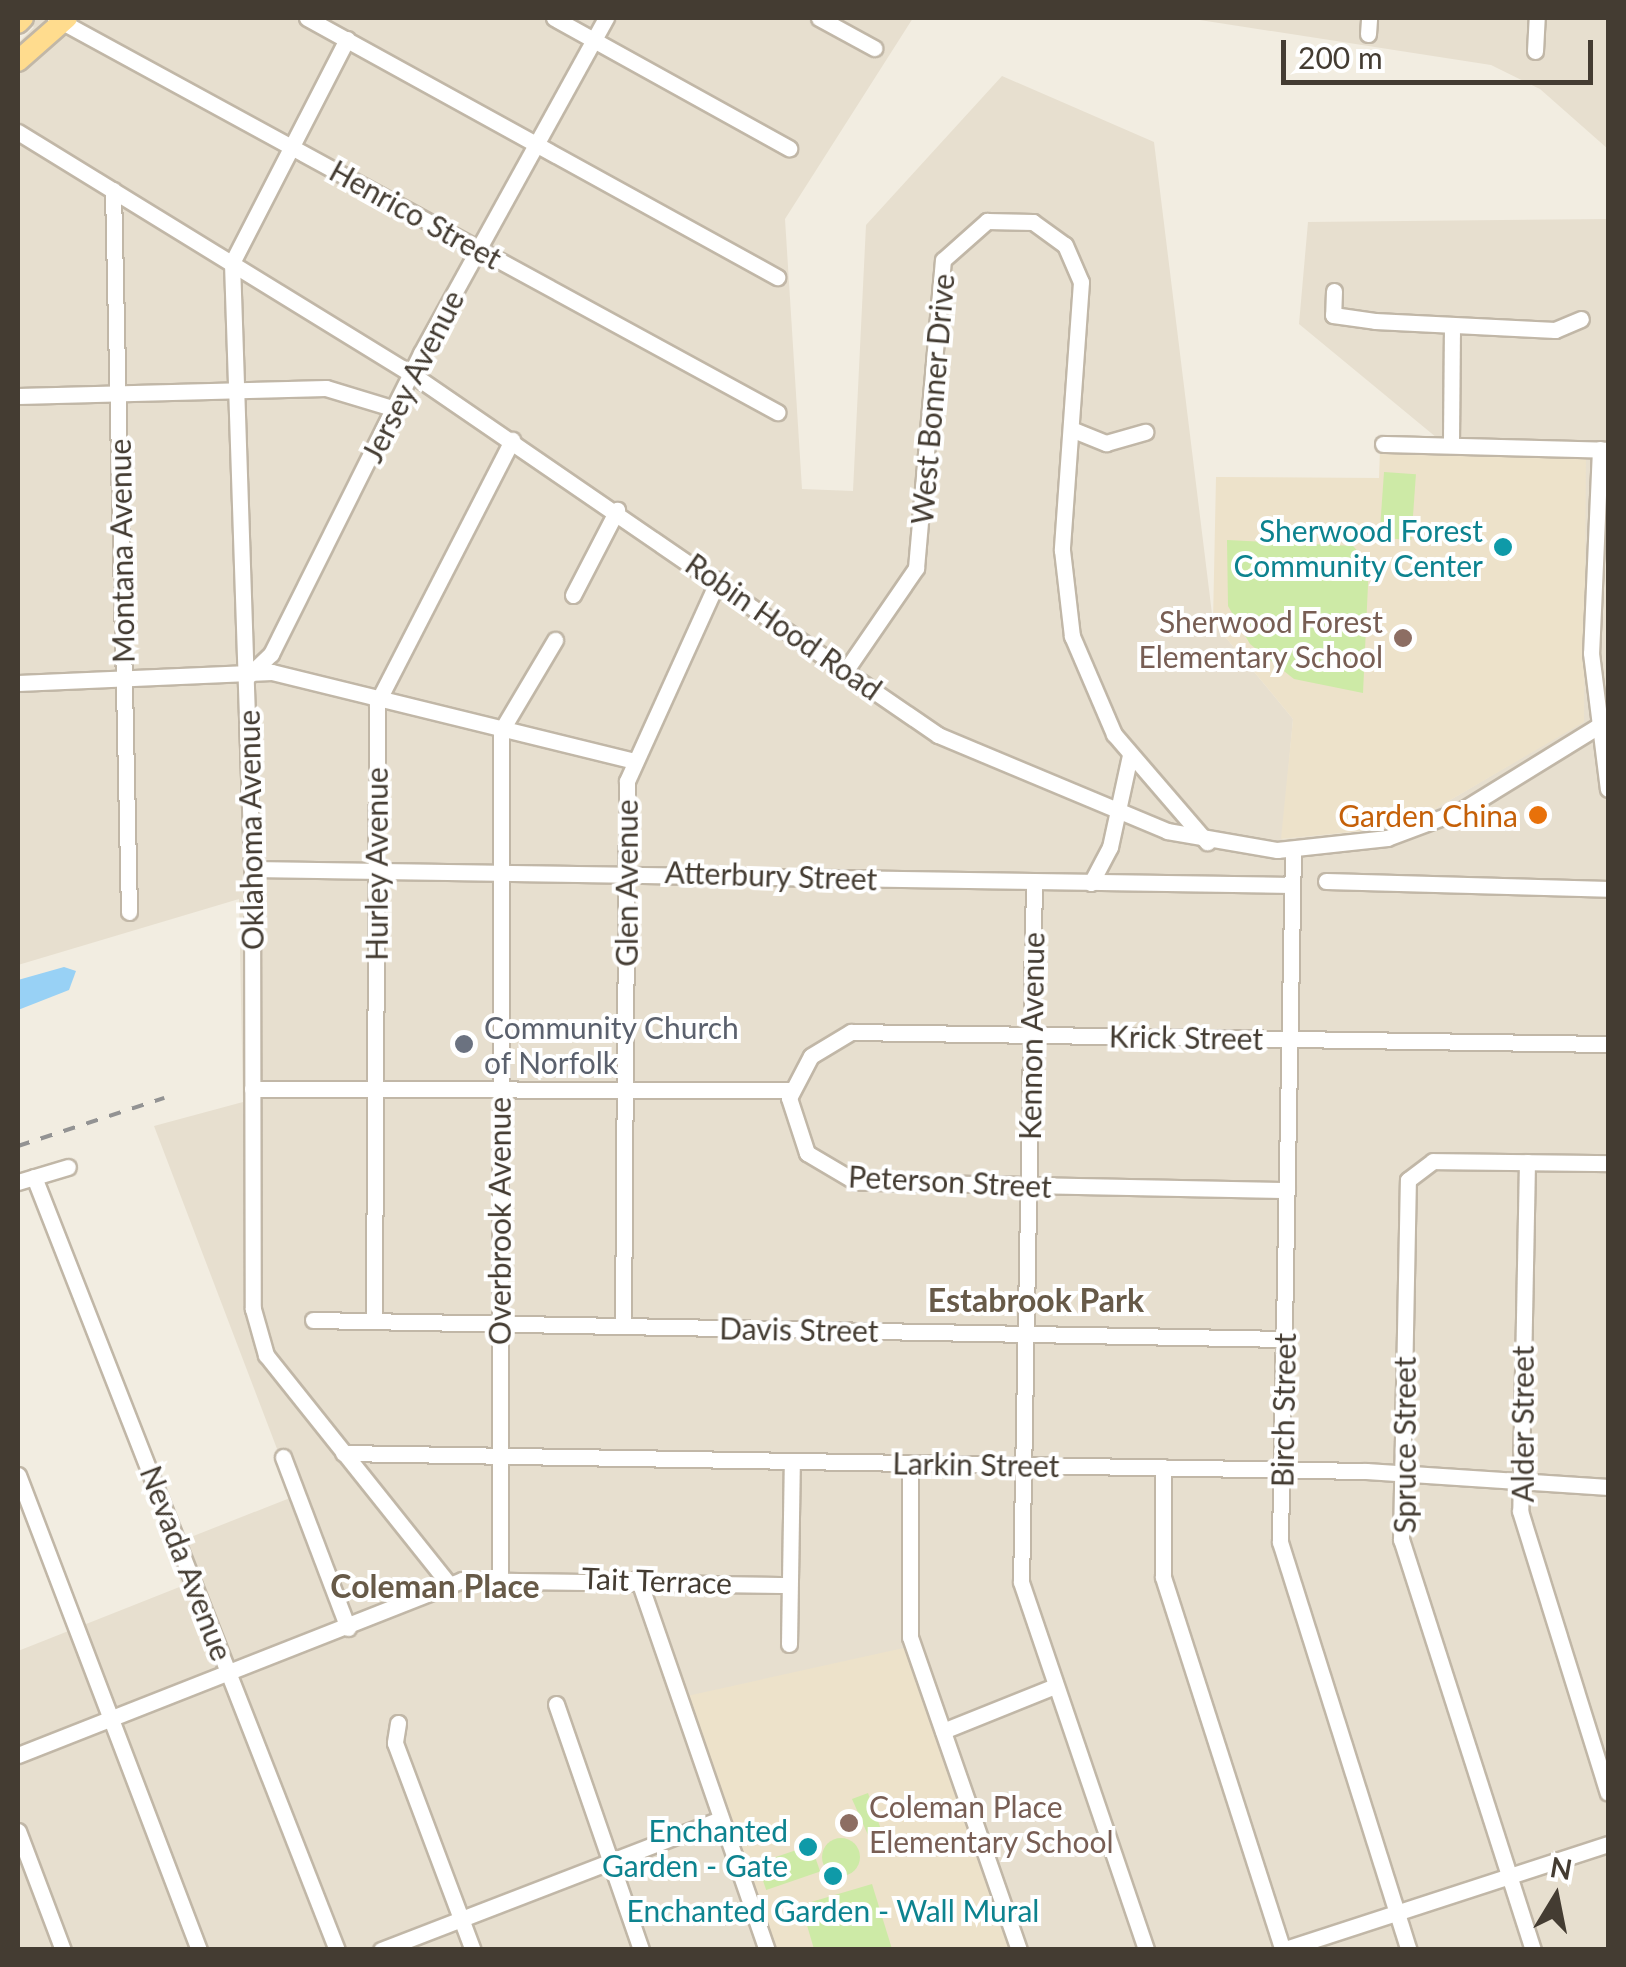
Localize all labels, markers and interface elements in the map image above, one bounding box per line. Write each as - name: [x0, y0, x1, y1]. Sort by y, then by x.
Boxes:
- scale bar: [1286, 20, 1598, 82]
- text: 200 m: [1298, 39, 1383, 75]
- street label: Henrico Street: [324, 152, 508, 276]
- street label: West Bonner Drive: [903, 272, 961, 526]
- street label: Jersey Avenue: [353, 283, 471, 469]
- street label: Montana Avenue: [101, 438, 141, 664]
- place label: Sherwood Forest Community Center: [1233, 512, 1483, 582]
- marker: Sherwood Forest Community Center: [1492, 536, 1514, 558]
- street label: Robin Hood Road: [679, 545, 889, 707]
- place label: Sherwood Forest Elementary School: [1138, 603, 1383, 674]
- marker: Sherwood Forest Elementary School: [1392, 627, 1414, 649]
- street label: Oklahoma Avenue: [230, 709, 270, 951]
- street label: Hurley Avenue: [358, 766, 394, 962]
- place label: Garden China: [1338, 797, 1518, 833]
- street label: Glen Avenue: [608, 799, 644, 967]
- marker: Garden China: [1527, 804, 1549, 826]
- street label: Atterbury Street: [664, 853, 878, 897]
- street label: Kennon Avenue: [1011, 931, 1051, 1141]
- place label: Community Church of Norfolk: [484, 1009, 740, 1080]
- street label: Krick Street: [1109, 1018, 1263, 1056]
- marker: Community Church of Norfolk: [453, 1033, 475, 1055]
- street label: Overbrook Avenue: [481, 1096, 517, 1346]
- street label: Peterson Street: [847, 1158, 1053, 1204]
- district label: Estabrook Park: [928, 1281, 1144, 1319]
- street label: Davis Street: [719, 1310, 879, 1348]
- street label: Birch Street: [1264, 1333, 1302, 1487]
- street label: Alder Street: [1504, 1345, 1540, 1503]
- street label: Spruce Street: [1386, 1357, 1422, 1533]
- street label: Larkin Street: [892, 1445, 1060, 1483]
- street label: Nevada Avenue: [133, 1460, 241, 1666]
- street label: Tait Terrace: [581, 1559, 733, 1601]
- district label: Coleman Place: [330, 1567, 540, 1605]
- place label: Coleman Place Elementary School: [869, 1788, 1114, 1858]
- place label: Enchanted Garden - Gate: [602, 1812, 788, 1882]
- marker: Coleman Place Elementary School: [838, 1812, 860, 1834]
- marker: Enchanted Garden - Gate: [797, 1836, 819, 1858]
- north arrow: [1506, 1847, 1606, 1947]
- text: N: [1548, 1849, 1575, 1886]
- marker: Enchanted Garden - Wall Mural: [822, 1865, 844, 1887]
- place label: Enchanted Garden - Wall Mural: [626, 1892, 1040, 1928]

